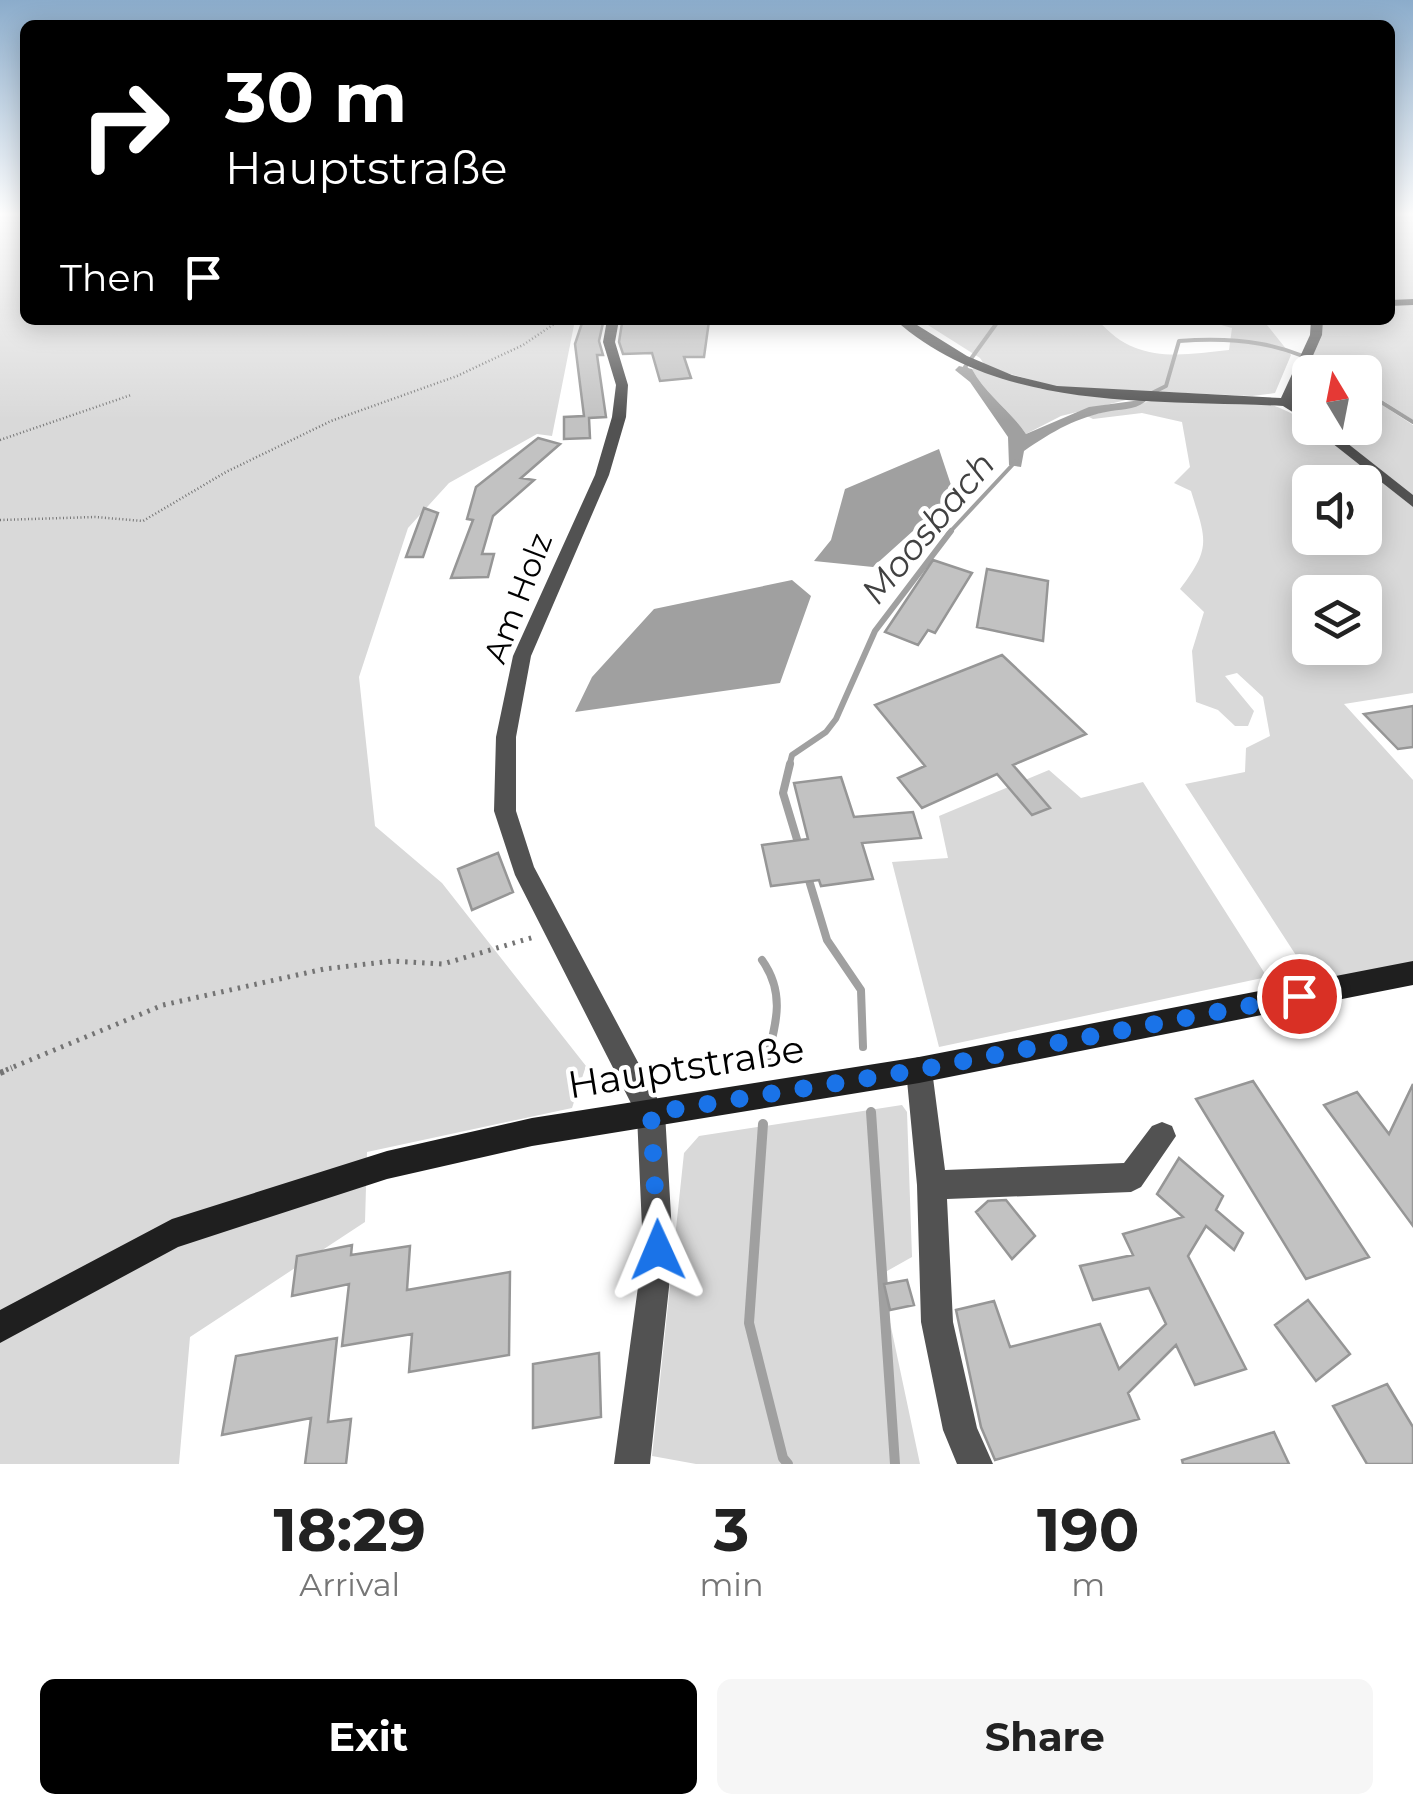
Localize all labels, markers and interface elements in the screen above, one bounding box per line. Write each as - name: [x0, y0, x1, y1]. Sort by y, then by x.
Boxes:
- text: 30 m: [225, 54, 407, 140]
- icon: right: [60, 60, 190, 190]
- text: Hauptstraße: [225, 140, 507, 195]
- icon: arrive: [176, 250, 231, 305]
- text: Then: [60, 254, 156, 301]
- north arrow: [1292, 355, 1382, 445]
- map controls: [1292, 355, 1382, 665]
- water label: Moosbach: [852, 443, 1004, 612]
- button: sound: [1292, 465, 1382, 555]
- street label: Am Holz: [475, 527, 560, 668]
- button: layers: [1292, 575, 1382, 665]
- pin: [1257, 954, 1342, 1039]
- icon: arrive: [1272, 969, 1327, 1024]
- street label: Hauptstraße: [564, 1025, 807, 1108]
- position arrow: [606, 1198, 710, 1302]
- text: 18:29: [273, 1493, 426, 1566]
- text: 3: [714, 1493, 749, 1566]
- text: 190: [1037, 1493, 1140, 1566]
- text: Arrival: [299, 1565, 400, 1604]
- text: min: [699, 1565, 764, 1604]
- text: m: [1071, 1565, 1105, 1604]
- button: Exit: [40, 1679, 697, 1794]
- button: Share: [717, 1679, 1373, 1794]

